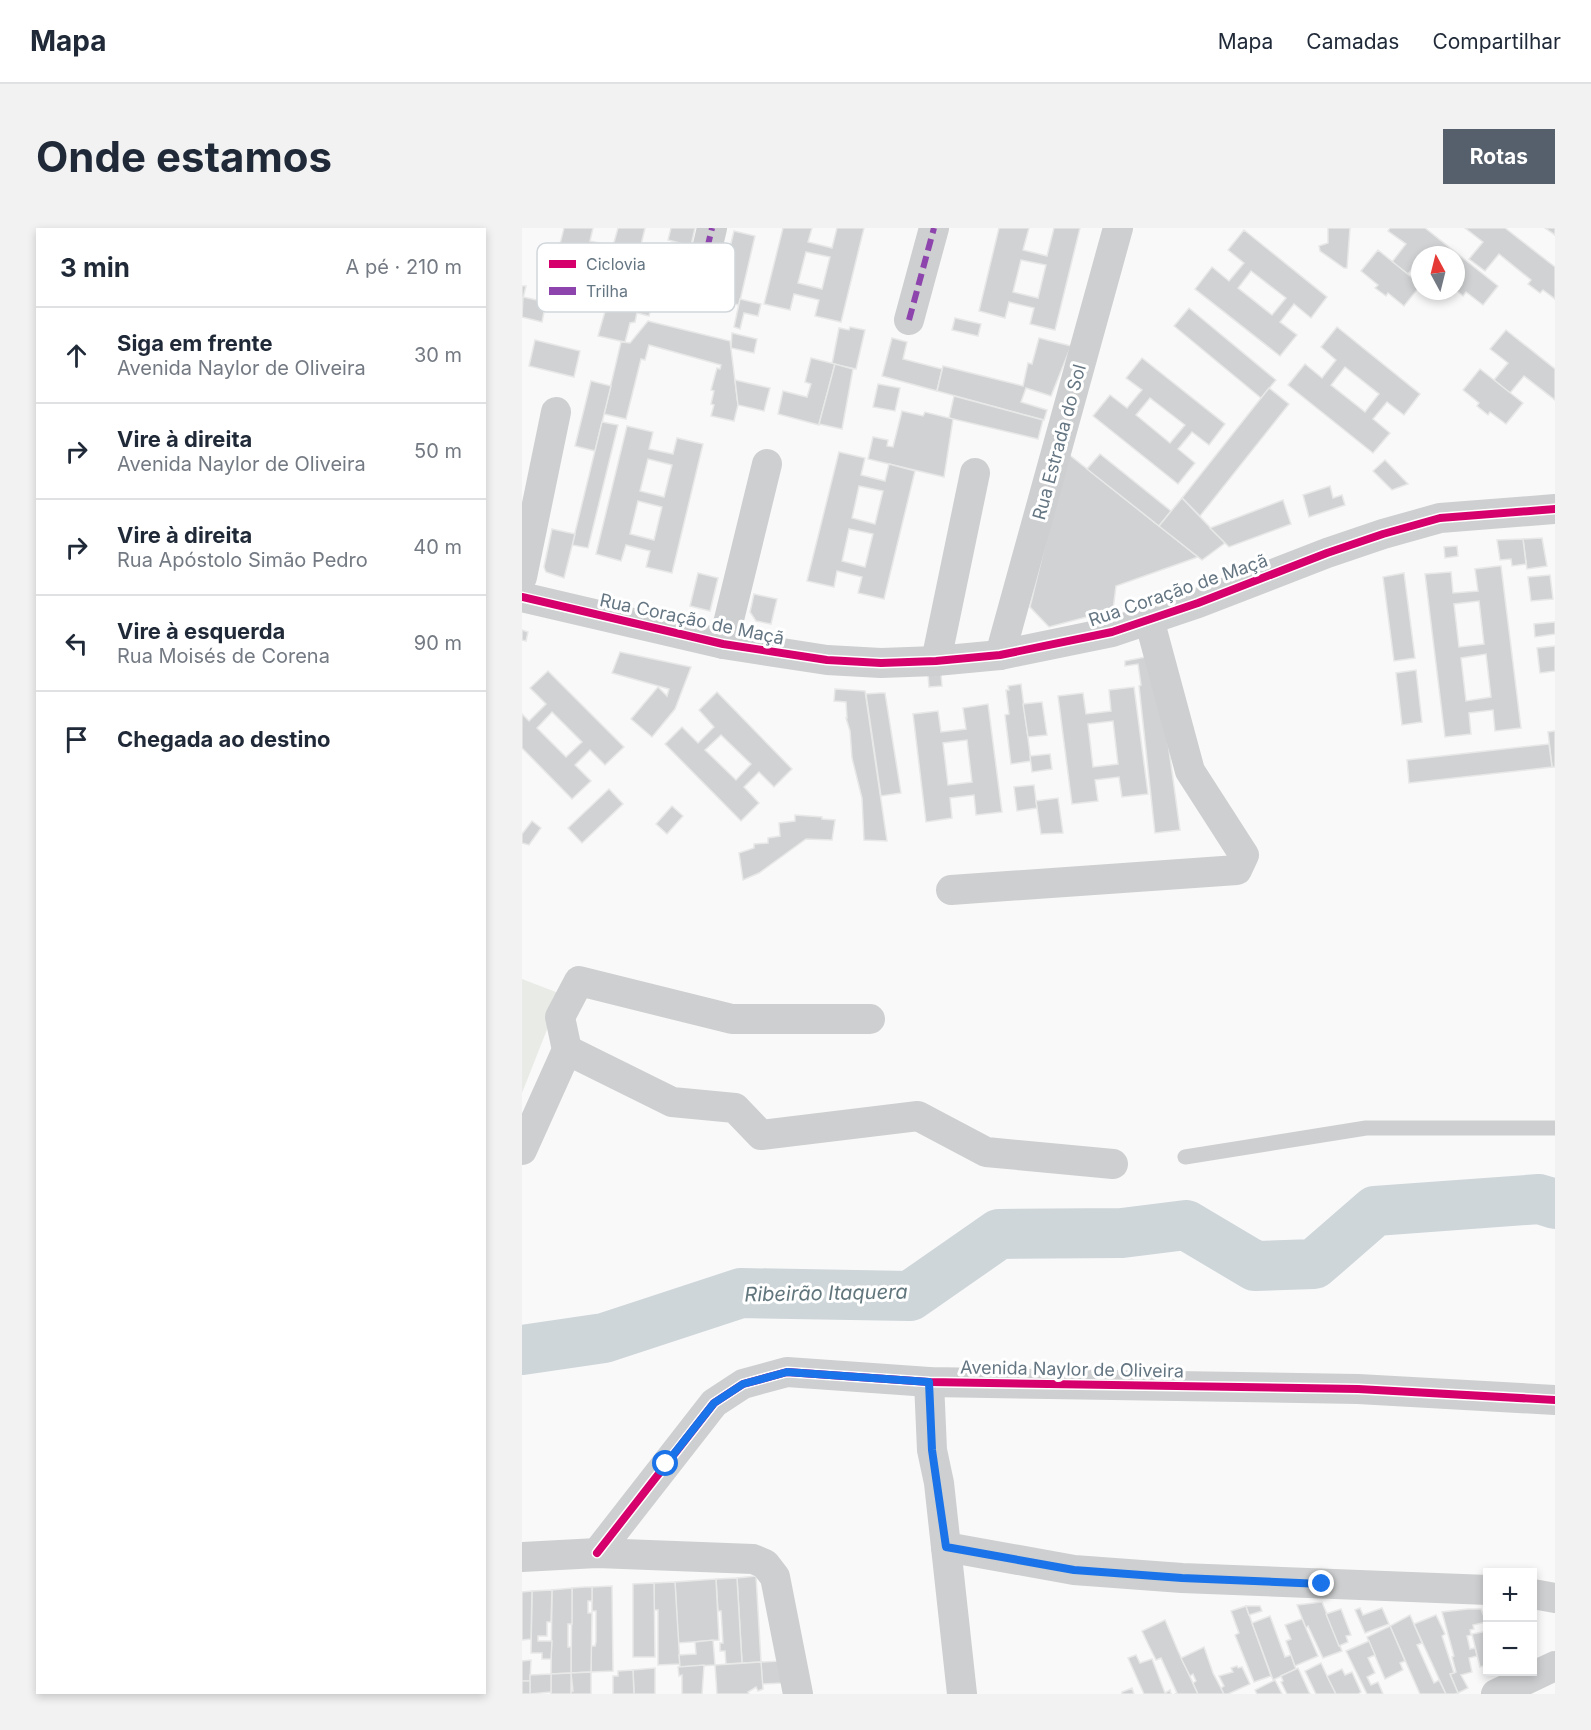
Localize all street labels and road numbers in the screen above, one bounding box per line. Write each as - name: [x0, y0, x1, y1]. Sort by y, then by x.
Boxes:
- street label: Rua Estrada do Sol: [1028, 362, 1090, 522]
- street label: Rua Coração de Maçã: [1086, 549, 1270, 631]
- street label: Rua Coração de Maçã: [598, 589, 786, 649]
- street label: Avenida Naylor de Oliveira: [960, 1357, 1184, 1381]

